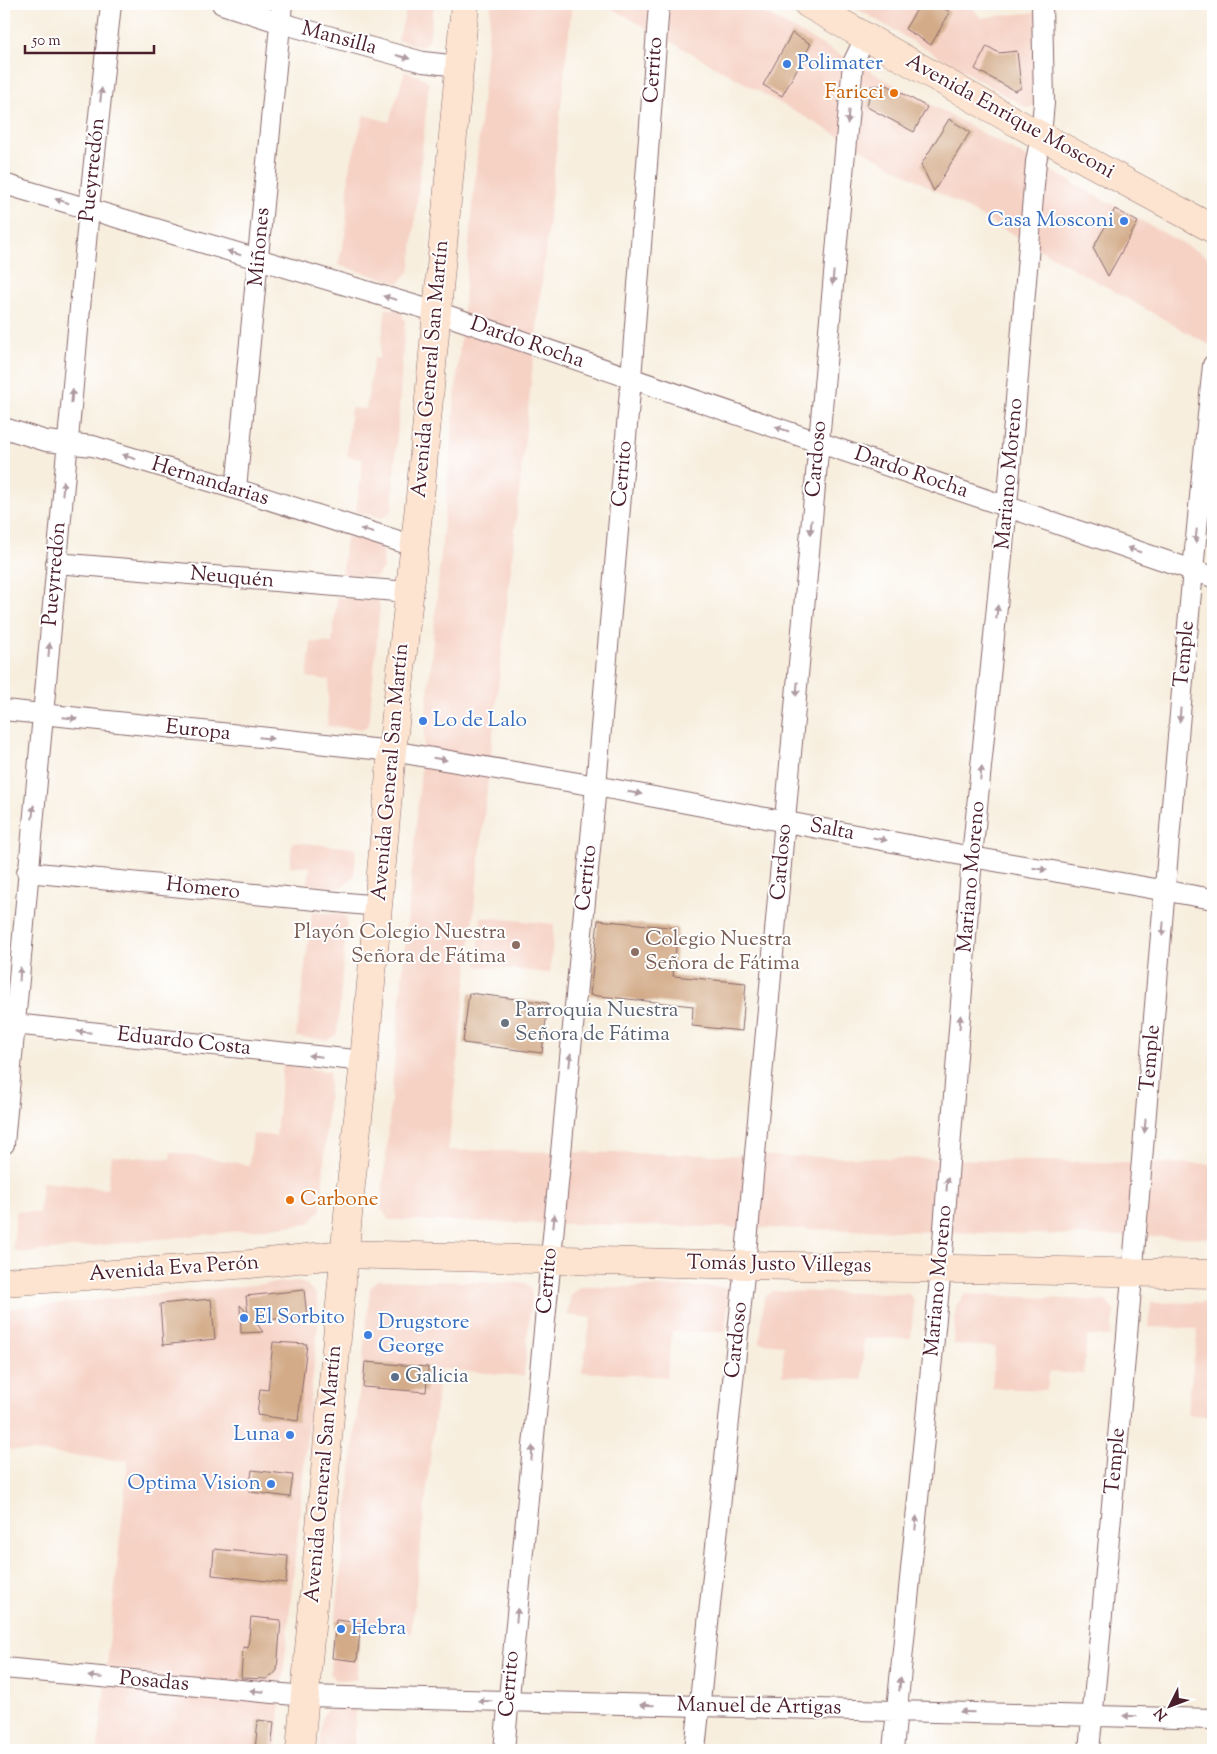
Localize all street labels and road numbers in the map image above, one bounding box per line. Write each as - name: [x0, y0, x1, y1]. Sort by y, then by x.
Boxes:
- street label: Mansilla: [298, 15, 380, 64]
- street label: Cerrito: [637, 36, 671, 104]
- street label: Avenida Enrique Mosconi: [900, 47, 1120, 187]
- street label: Pueyrredón: [73, 116, 113, 224]
- street label: Miñones: [242, 206, 278, 288]
- street label: Avenida General San Martín: [405, 239, 457, 499]
- street label: Dardo Rocha: [466, 309, 588, 377]
- street label: Mariano Moreno: [988, 397, 1032, 551]
- street label: Cardoso: [799, 419, 835, 499]
- street label: Dardo Rocha: [850, 439, 972, 507]
- street label: Cerrito: [605, 440, 641, 508]
- street label: Hernandarias: [147, 450, 273, 514]
- street label: Pueyrredón: [35, 521, 75, 627]
- street label: Neuquén: [189, 559, 275, 597]
- street label: Temple: [1167, 619, 1203, 689]
- street label: Avenida General San Martín: [365, 642, 417, 902]
- street label: Europa: [164, 713, 232, 749]
- street label: Mariano Moreno: [950, 800, 994, 954]
- street label: Salta: [807, 811, 857, 849]
- street label: Cardoso: [764, 822, 800, 902]
- street label: Cerrito: [569, 843, 605, 913]
- street label: Homero: [164, 870, 242, 908]
- street label: Eduardo Costa: [116, 1020, 253, 1064]
- street label: Temple: [1133, 1023, 1169, 1093]
- street label: Mariano Moreno: [917, 1204, 961, 1358]
- street label: Cerrito: [530, 1247, 566, 1315]
- street label: Avenida Eva Perón: [88, 1248, 260, 1290]
- street label: Tomás Justo Villegas: [686, 1248, 872, 1282]
- street label: Cardoso: [718, 1300, 756, 1380]
- street label: Avenida General San Martín: [298, 1344, 350, 1604]
- street label: Temple: [1098, 1426, 1134, 1496]
- street label: Cerrito: [492, 1650, 528, 1718]
- street label: Posadas: [118, 1664, 190, 1700]
- street label: Manuel de Artigas: [676, 1691, 842, 1723]

